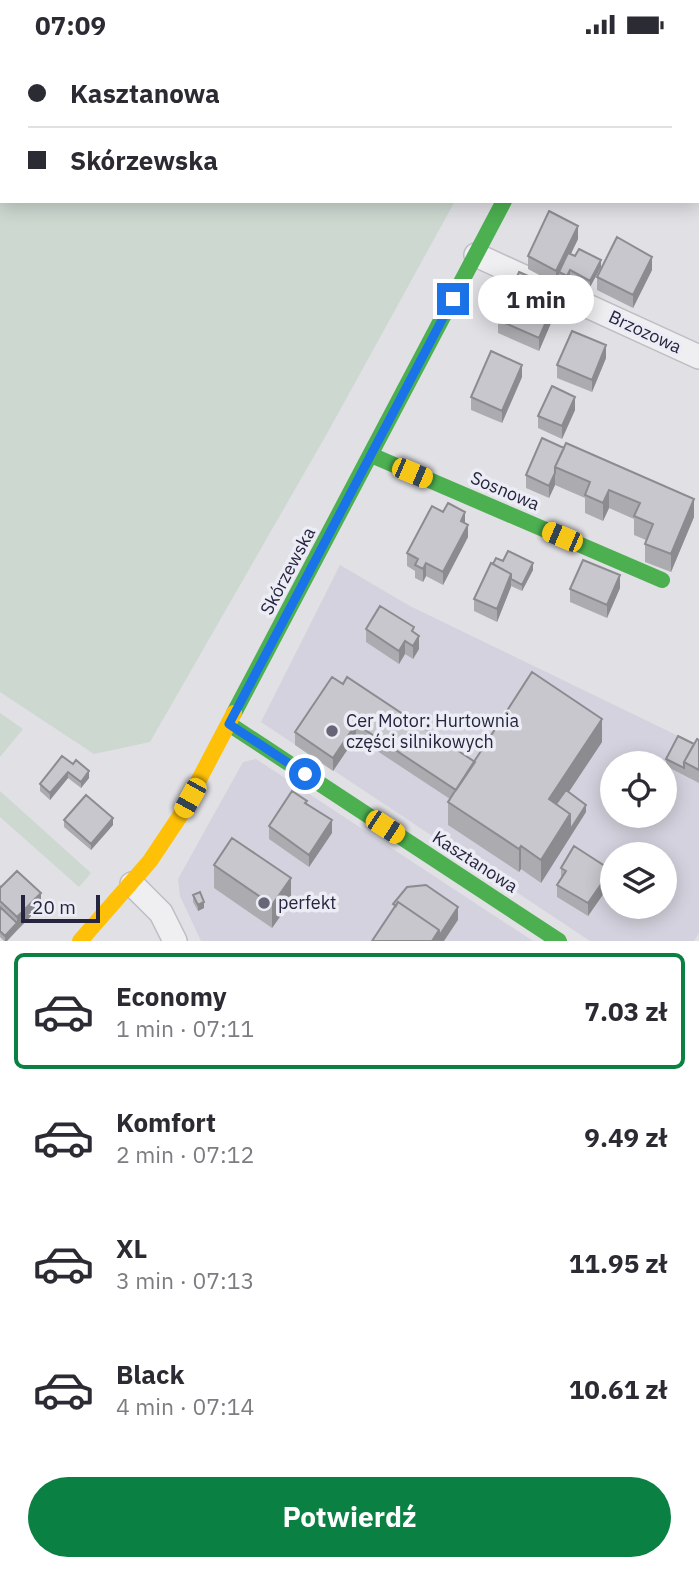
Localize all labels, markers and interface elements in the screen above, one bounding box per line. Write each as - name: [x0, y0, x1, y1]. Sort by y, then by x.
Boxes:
- text: 07:09: [35, 8, 106, 42]
- text: Kasztanowa: [70, 76, 220, 110]
- text: Skórzewska: [70, 143, 218, 177]
- callout: 1 min: [477, 275, 593, 323]
- route end: [437, 283, 469, 315]
- text: 1 min: [506, 284, 566, 314]
- street label: Brzozowa: [605, 305, 686, 359]
- car: [389, 455, 436, 491]
- street label: Sosnowa: [467, 466, 544, 515]
- car: [539, 519, 586, 555]
- street label: Skórzewska: [255, 523, 320, 618]
- place label: Cer Motor: Hurtownia części silnikowych: [346, 709, 519, 753]
- marker: Cer Motor: Hurtownia części silnikowych: [324, 723, 340, 739]
- map controls: [600, 751, 677, 919]
- button: locate: [600, 751, 677, 828]
- route start: [289, 758, 321, 790]
- car: [171, 775, 210, 821]
- car: [362, 807, 409, 847]
- street label: Kasztanowa: [428, 825, 523, 898]
- button: layers: [600, 842, 677, 919]
- place label: perfekt: [278, 891, 336, 914]
- scale bar: [21, 892, 100, 924]
- text: 20 m: [32, 895, 76, 919]
- marker: perfekt: [256, 895, 272, 911]
- text: Economy: [116, 979, 227, 1013]
- icon: car: [32, 980, 95, 1043]
- text: 7.03 zł: [584, 994, 667, 1028]
- text: 1 min · 07:11: [116, 1013, 254, 1043]
- text: Komfort: [116, 1105, 216, 1139]
- icon: car: [32, 1106, 95, 1169]
- text: 9.49 zł: [584, 1120, 667, 1154]
- text: 2 min · 07:12: [116, 1139, 254, 1169]
- text: XL: [116, 1231, 147, 1265]
- icon: car: [32, 1232, 95, 1295]
- text: 11.95 zł: [569, 1246, 667, 1280]
- text: 3 min · 07:13: [116, 1265, 254, 1295]
- text: Black: [116, 1357, 184, 1391]
- icon: car: [32, 1358, 95, 1421]
- text: 10.61 zł: [569, 1372, 667, 1406]
- text: 4 min · 07:14: [116, 1391, 254, 1421]
- button: Potwierdź: [28, 1477, 671, 1557]

